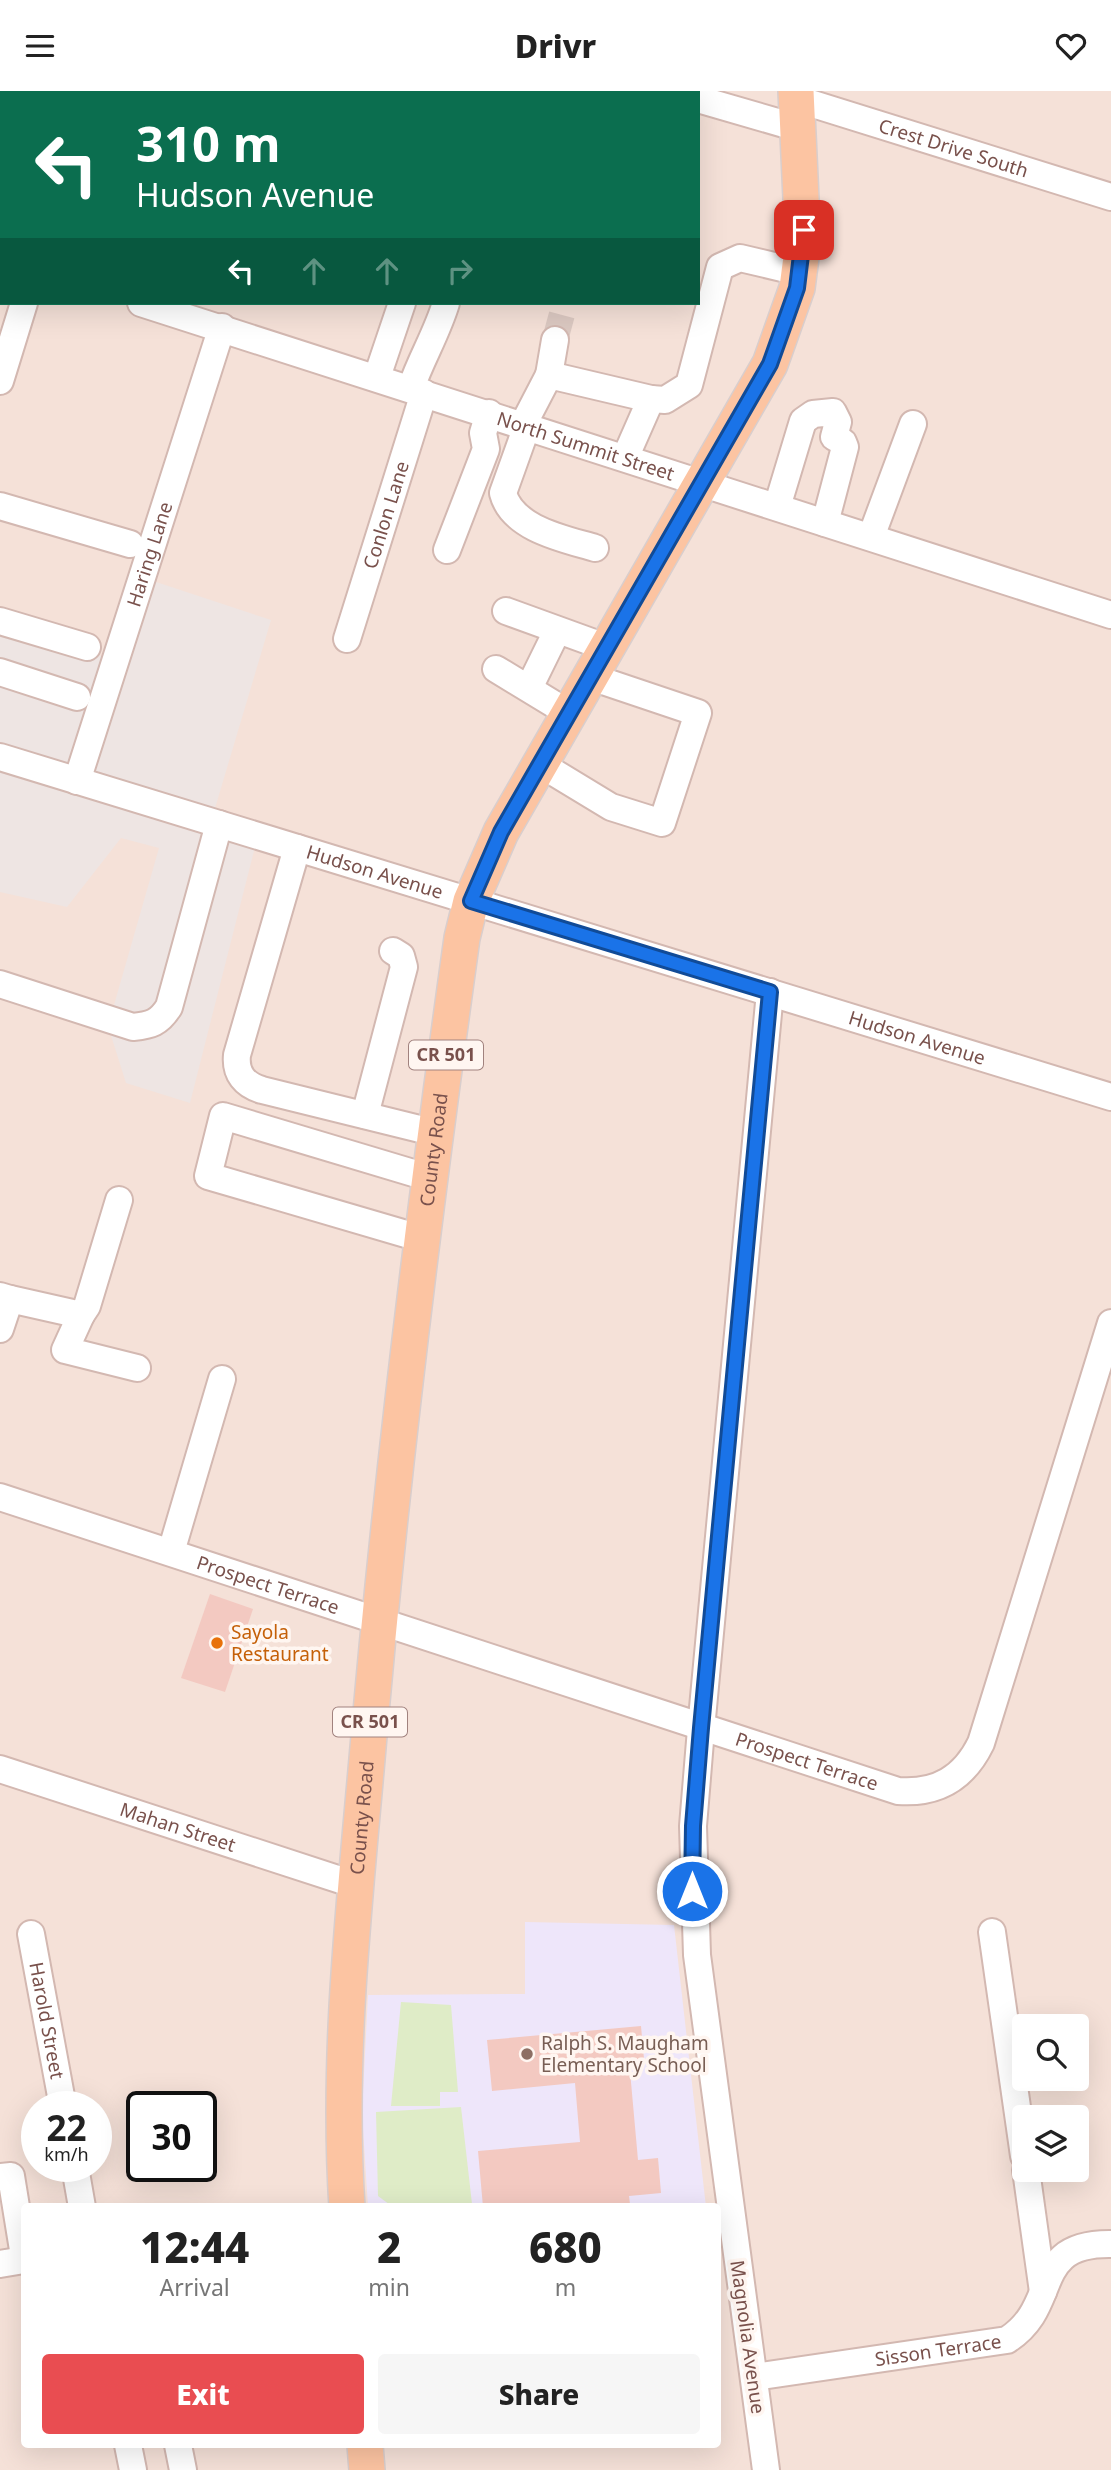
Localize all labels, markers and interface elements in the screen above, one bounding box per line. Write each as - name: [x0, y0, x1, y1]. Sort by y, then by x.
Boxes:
- text: Drivr: [515, 24, 596, 67]
- icon: menu: [21, 27, 59, 65]
- icon: heart: [1052, 27, 1090, 65]
- text: 310 m: [136, 110, 281, 176]
- street label: Crest Drive South: [876, 112, 1032, 183]
- icon: left: [21, 119, 112, 210]
- text: Hudson Avenue: [136, 173, 374, 216]
- pin: [774, 200, 834, 260]
- icon: arrive: [785, 211, 823, 249]
- icon: left: [222, 252, 260, 290]
- icon: ahead: [295, 252, 333, 290]
- icon: ahead: [368, 252, 406, 290]
- icon: right: [441, 252, 479, 290]
- street label: North Summit Street: [494, 405, 678, 487]
- street label: Conlon Lane: [357, 458, 415, 572]
- street label: Haring Lane: [120, 498, 178, 610]
- street label: Hudson Avenue: [303, 839, 446, 905]
- street label: Hudson Avenue: [846, 1004, 989, 1071]
- road number: CR 501: [409, 1041, 483, 1070]
- street label: County Road: [413, 1091, 454, 1208]
- street label: Prospect Terrace: [193, 1549, 343, 1620]
- place label: Sayola Restaurant: [231, 1619, 329, 1667]
- marker: Sayola Restaurant: [209, 1635, 225, 1651]
- road number: CR 501: [333, 1707, 407, 1737]
- street label: Prospect Terrace: [732, 1726, 882, 1797]
- street label: County Road: [344, 1760, 380, 1876]
- street label: Mahan Street: [117, 1796, 239, 1858]
- position arrow: [655, 1854, 729, 1928]
- street label: Harold Street: [23, 1960, 71, 2081]
- map controls: [1012, 2014, 1089, 2182]
- button: search: [1012, 2014, 1089, 2091]
- place label: Ralph S. Maugham Elementary School: [541, 2030, 709, 2078]
- marker: Ralph S. Maugham Elementary School: [519, 2046, 535, 2062]
- speed limit sign: 30: [126, 2091, 217, 2182]
- text: 22: [46, 2104, 87, 2151]
- button: layers: [1012, 2105, 1089, 2182]
- text: km/h: [44, 2142, 89, 2166]
- text: 12:44: [140, 2218, 249, 2275]
- text: 2: [377, 2218, 401, 2275]
- text: 680: [529, 2218, 602, 2275]
- street label: Magnolia Avenue: [724, 2258, 772, 2416]
- text: Arrival: [160, 2271, 230, 2303]
- text: min: [368, 2271, 410, 2303]
- text: m: [555, 2271, 576, 2303]
- street label: Sisson Terrace: [873, 2328, 1003, 2372]
- button: Exit: [42, 2354, 364, 2434]
- button: Share: [378, 2354, 700, 2434]

